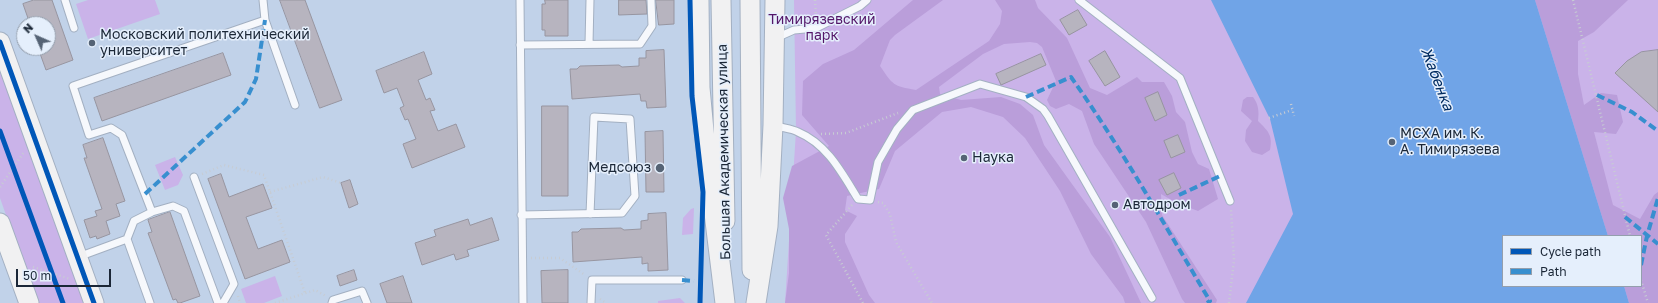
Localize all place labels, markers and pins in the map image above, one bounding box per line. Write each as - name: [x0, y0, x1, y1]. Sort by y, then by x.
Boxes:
- place label: Московский политехнический университет: [100, 27, 310, 60]
- marker: Московский политехнический университет: [87, 38, 97, 48]
- place label: МСХА им. К. А. Тимирязева: [1400, 126, 1500, 158]
- marker: МСХА им. К. А. Тимирязева: [1387, 137, 1397, 147]
- place label: Наука: [972, 150, 1014, 166]
- marker: Наука: [959, 153, 969, 163]
- place label: Медсоюз: [588, 160, 651, 176]
- marker: Медсоюз: [654, 162, 666, 174]
- place label: Автодром: [1123, 197, 1191, 213]
- marker: Автодром: [1110, 200, 1120, 210]

